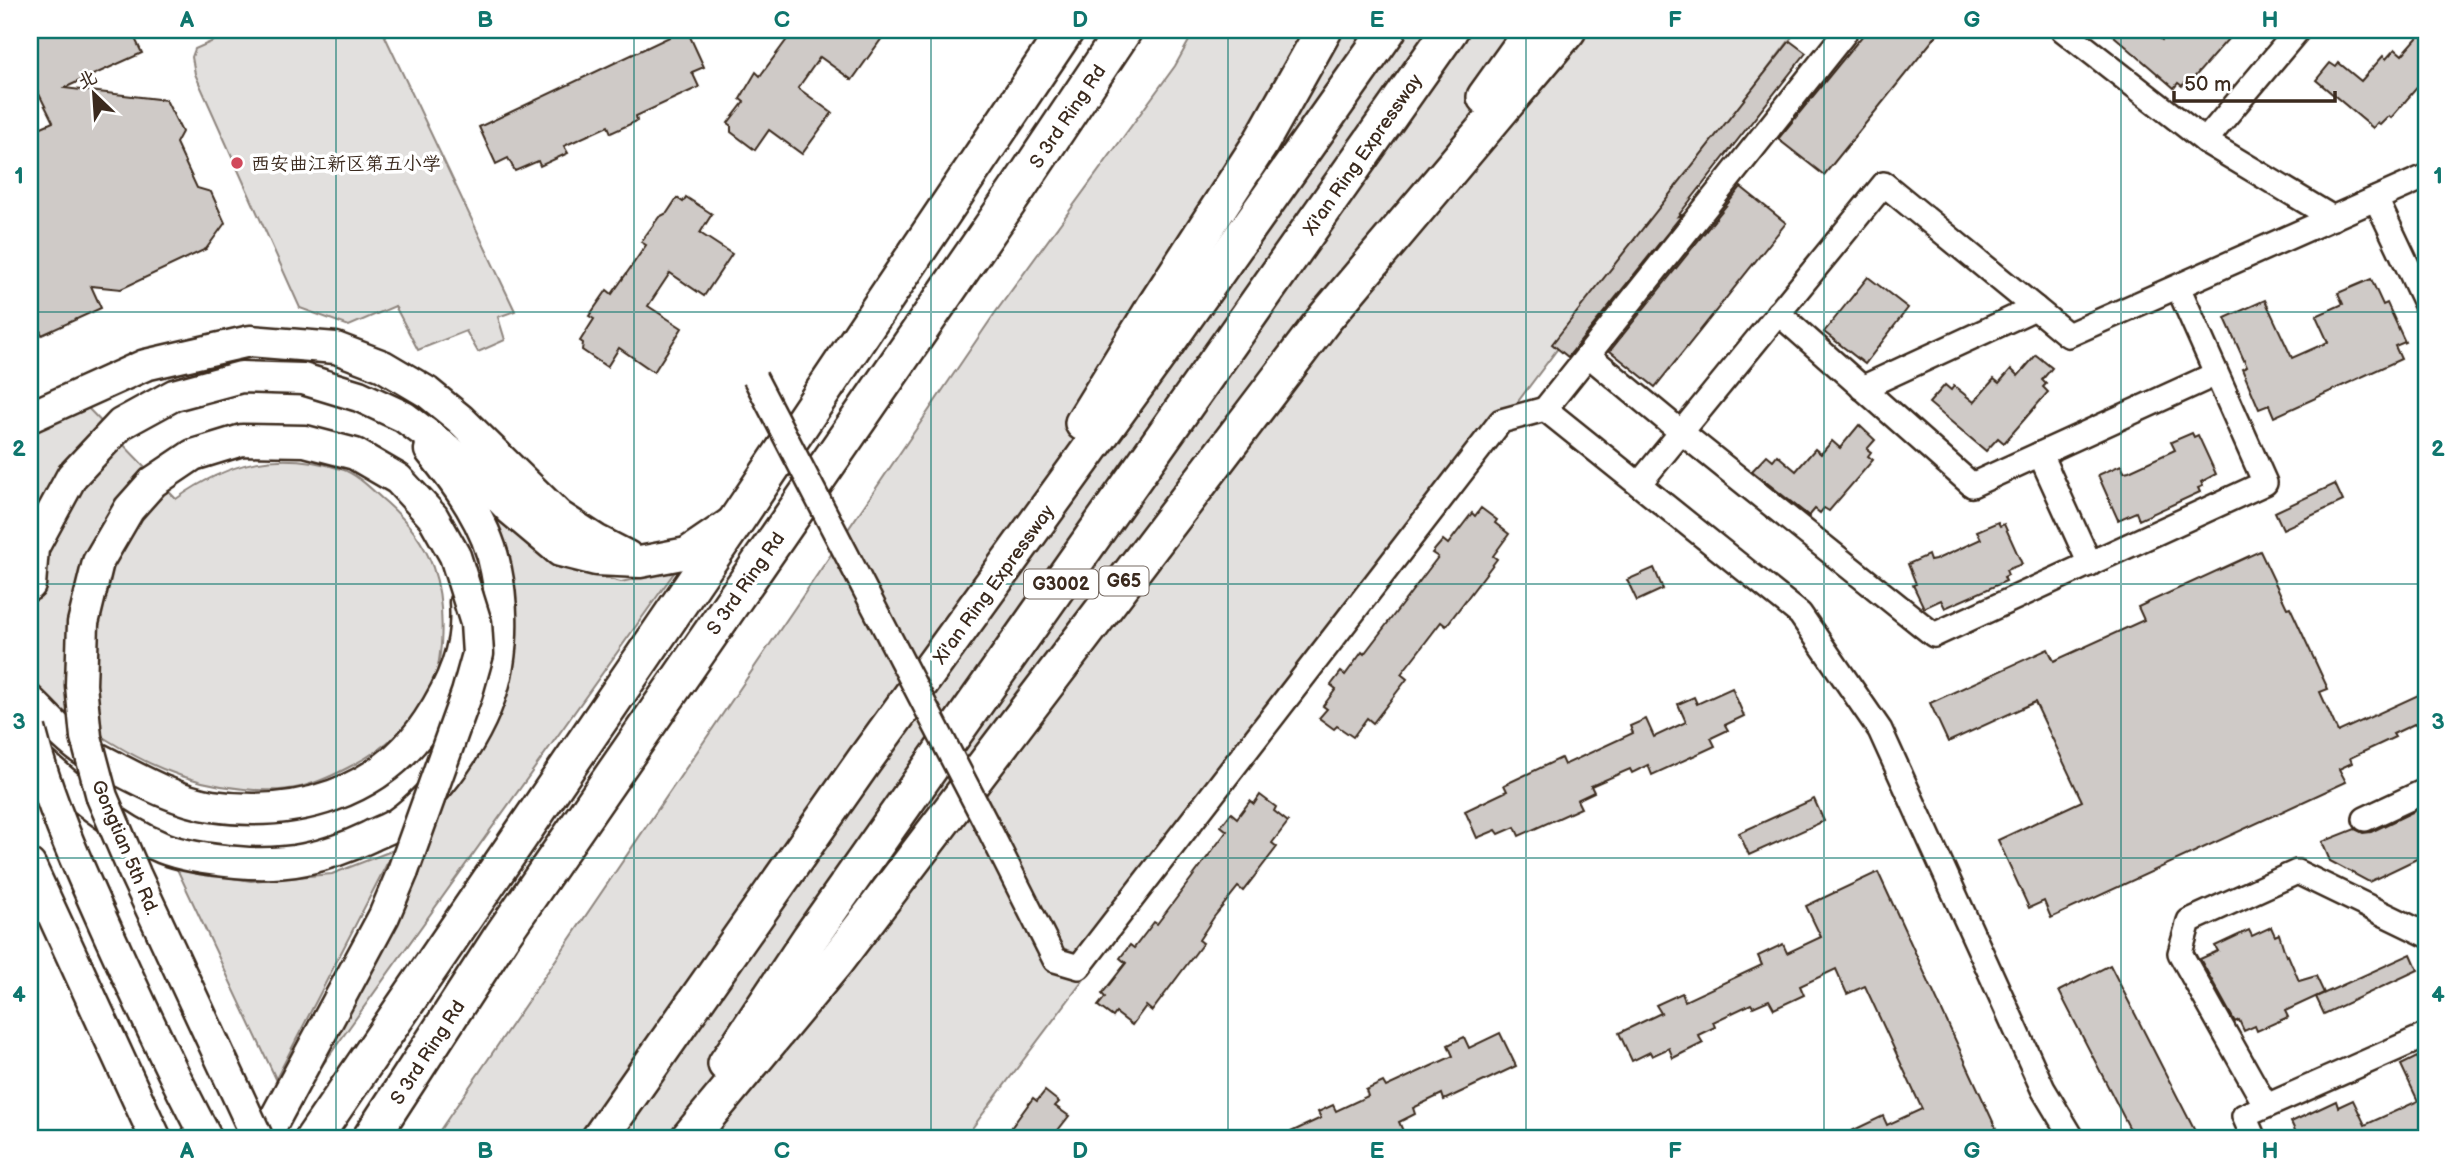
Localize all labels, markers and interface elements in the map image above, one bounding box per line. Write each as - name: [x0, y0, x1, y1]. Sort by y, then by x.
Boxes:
- text: A: [179, 6, 195, 34]
- text: B: [477, 6, 493, 34]
- text: C: [774, 6, 790, 34]
- text: D: [1072, 6, 1088, 34]
- text: E: [1370, 6, 1385, 34]
- text: F: [1668, 6, 1682, 34]
- text: G: [1964, 6, 1981, 34]
- text: H: [2261, 6, 2279, 34]
- north arrow: [60, 60, 130, 130]
- scale bar: [2174, 60, 2334, 104]
- street label: S 3rd Ring Rd: [1025, 61, 1111, 173]
- text: 北: [74, 66, 101, 94]
- street label: Xi'an Ring Expressway: [1298, 70, 1428, 241]
- text: 50 m: [2184, 72, 2231, 97]
- place label: 西安曲江新区第五小学: [251, 153, 441, 176]
- marker: 西安曲江新区第五小学: [229, 155, 245, 171]
- text: 1: [14, 162, 24, 190]
- text: 1: [2433, 162, 2443, 190]
- text: 2: [12, 435, 26, 463]
- text: 2: [2431, 435, 2445, 463]
- street label: Xi'an Ring Expressway: [928, 500, 1060, 670]
- street label: S 3rd Ring Rd: [702, 528, 790, 640]
- road number: G65: [1100, 566, 1148, 596]
- road number: G3002: [1024, 570, 1098, 598]
- text: 3: [12, 708, 26, 736]
- text: 3: [2431, 708, 2445, 736]
- street label: Gongtian 5th Rd.: [86, 777, 163, 918]
- text: 4: [12, 981, 26, 1009]
- text: 4: [2431, 981, 2445, 1009]
- street label: S 3rd Ring Rd: [386, 996, 471, 1109]
- text: A: [179, 1137, 195, 1165]
- text: B: [477, 1137, 493, 1165]
- text: C: [774, 1137, 790, 1165]
- text: D: [1072, 1137, 1088, 1165]
- text: E: [1370, 1137, 1385, 1165]
- text: F: [1668, 1137, 1682, 1165]
- text: G: [1964, 1137, 1981, 1165]
- text: H: [2261, 1137, 2279, 1165]

